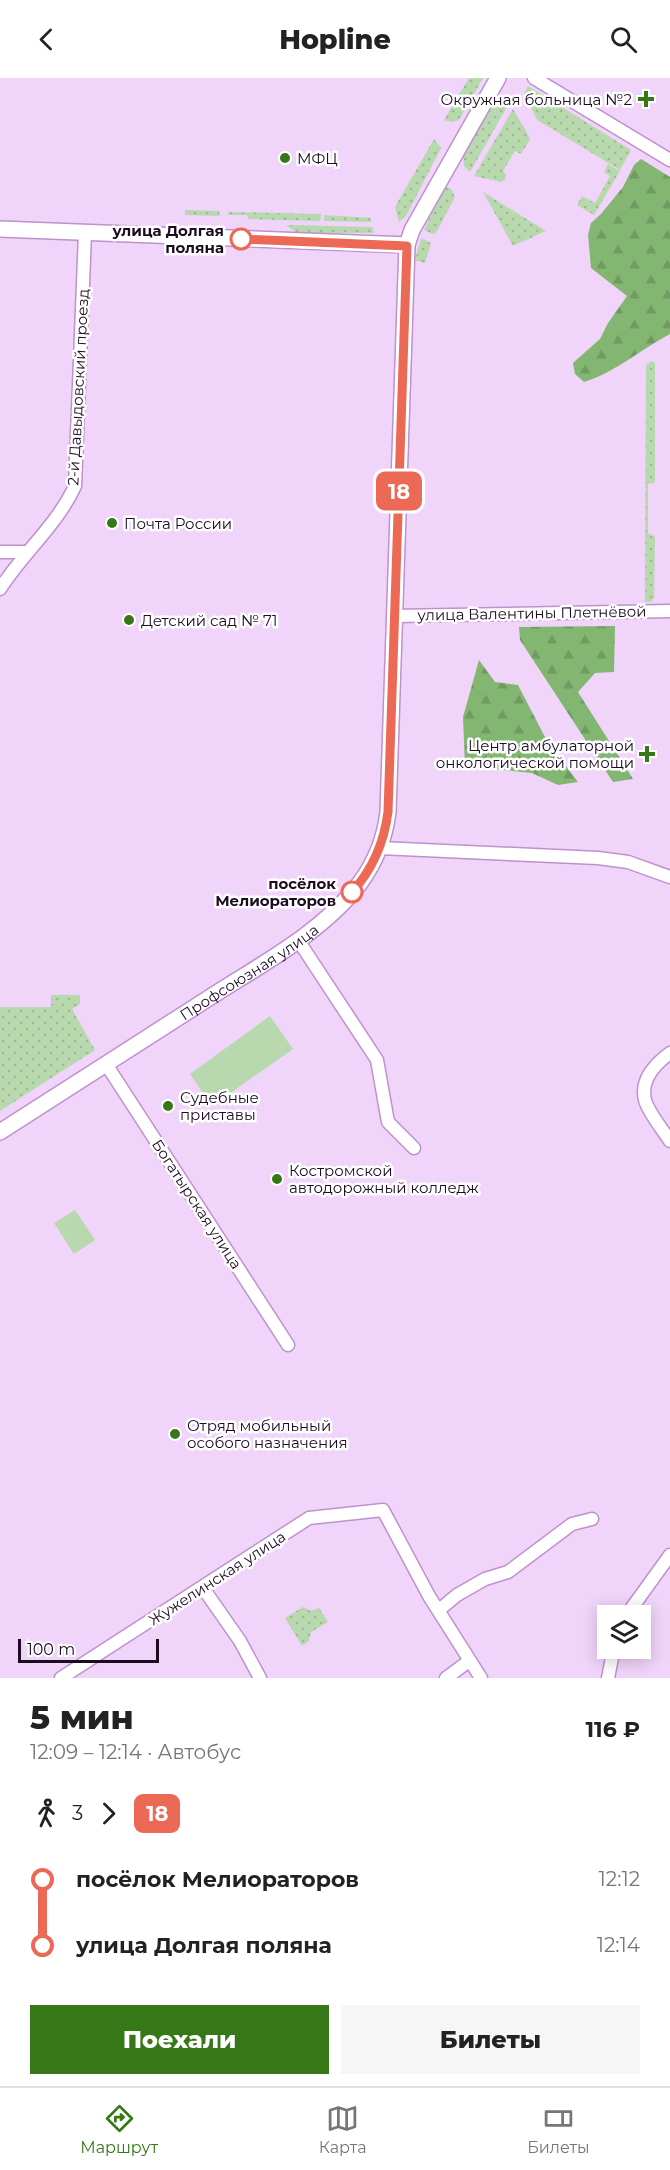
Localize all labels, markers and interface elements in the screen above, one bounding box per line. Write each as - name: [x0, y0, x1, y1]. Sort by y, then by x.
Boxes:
- icon: back: [30, 23, 63, 56]
- text: Hopline: [279, 23, 391, 56]
- icon: search: [607, 23, 640, 56]
- place label: Окружная больница №2: [441, 90, 632, 109]
- marker: Окружная больница №2: [637, 90, 655, 108]
- place label: МФЦ: [297, 149, 338, 168]
- marker: МФЦ: [278, 151, 292, 165]
- place label: улица Долгая поляна: [112, 221, 224, 257]
- marker: улица Долгая поляна: [230, 228, 252, 250]
- street label: 2-й Давыдовский проезд: [63, 288, 93, 486]
- line badge: 18: [372, 472, 426, 510]
- text: 18: [388, 479, 410, 504]
- place label: Почта России: [124, 514, 232, 533]
- marker: Почта России: [105, 516, 119, 530]
- street label: улица Валентины Плетнёвой: [416, 602, 647, 625]
- place label: Детский сад № 71: [141, 611, 277, 630]
- marker: Детский сад № 71: [122, 613, 136, 627]
- place label: Центр амбулаторной онкологической помощи: [436, 736, 634, 772]
- marker: Центр амбулаторной онкологической помощи: [638, 745, 656, 763]
- place label: посёлок Мелиораторов: [215, 874, 336, 910]
- marker: посёлок Мелиораторов: [341, 881, 363, 903]
- street label: Профсоюзная улица: [176, 920, 322, 1024]
- place label: Судебные приставы: [180, 1088, 259, 1124]
- marker: Судебные приставы: [161, 1099, 175, 1113]
- street label: Богатырская улица: [148, 1135, 246, 1273]
- place label: Костромской автодорожный колледж: [289, 1161, 479, 1197]
- marker: Костромской автодорожный колледж: [270, 1172, 284, 1186]
- place label: Отряд мобильный особого назначения: [187, 1416, 348, 1452]
- marker: Отряд мобильный особого назначения: [168, 1427, 182, 1441]
- street label: Жужелинская улица: [145, 1527, 289, 1629]
- map controls: [597, 1605, 651, 1659]
- button: layers: [597, 1605, 651, 1659]
- scale bar: [18, 1636, 159, 1664]
- text: 100 m: [27, 1640, 75, 1659]
- text: 5 мин: [30, 1697, 134, 1737]
- text: 116 ₽: [585, 1716, 640, 1743]
- text: 12:09 – 12:14 · Автобус: [30, 1740, 241, 1764]
- icon: walk: [30, 1797, 63, 1830]
- icon: forward: [92, 1797, 125, 1830]
- text: 3: [72, 1801, 83, 1825]
- text: 18: [146, 1801, 168, 1826]
- text: посёлок Мелиораторов: [76, 1866, 359, 1893]
- text: 12:12: [599, 1867, 640, 1891]
- text: улица Долгая поляна: [76, 1932, 332, 1959]
- text: 12:14: [597, 1933, 640, 1957]
- button: Поехали: [30, 2005, 329, 2074]
- button: Билеты: [341, 2005, 640, 2074]
- tab: Маршрут: [80, 2102, 158, 2157]
- tab: Карта: [319, 2102, 367, 2157]
- tab: Билеты: [527, 2102, 590, 2157]

